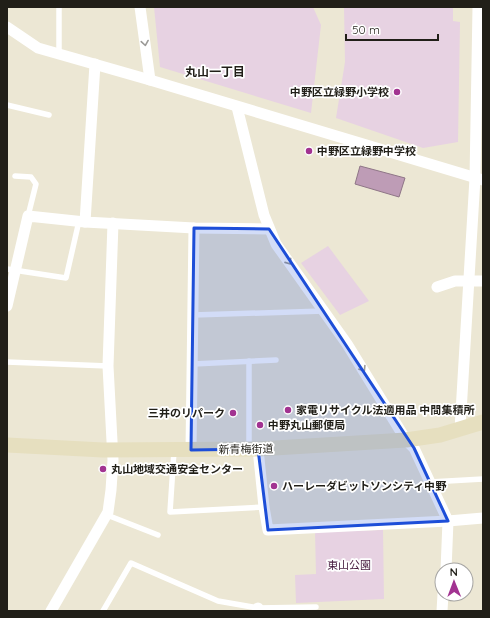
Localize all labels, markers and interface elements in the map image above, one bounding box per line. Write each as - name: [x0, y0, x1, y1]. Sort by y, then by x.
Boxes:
- scale bar: [346, 16, 438, 42]
- text: 50 m: [352, 22, 380, 37]
- one-way arrow: [140, 40, 149, 46]
- district label: 丸山一丁目: [185, 64, 245, 79]
- place label: 中野区立緑野小学校: [290, 85, 389, 99]
- marker: 中野区立緑野小学校: [392, 87, 402, 97]
- place label: 中野区立緑野中学校: [317, 144, 416, 158]
- marker: 中野区立緑野中学校: [304, 146, 314, 156]
- one-way arrow: [284, 258, 292, 265]
- one-way arrow: [358, 365, 365, 372]
- place label: 家電リサイクル法適用品 中間集積所: [296, 403, 475, 417]
- marker: 家電リサイクル法適用品 中間集積所: [283, 405, 293, 415]
- place label: 三井のリパーク: [148, 406, 225, 420]
- marker: 三井のリパーク: [228, 408, 238, 418]
- place label: 中野丸山郵便局: [268, 418, 345, 432]
- marker: 中野丸山郵便局: [255, 420, 265, 430]
- street label: 新青梅街道: [218, 442, 274, 456]
- place label: 丸山地域交通安全センター: [111, 462, 243, 476]
- marker: 丸山地域交通安全センター: [98, 464, 108, 474]
- place label: ハーレーダビットソンシティ中野: [282, 479, 447, 493]
- marker: ハーレーダビットソンシティ中野: [269, 481, 279, 491]
- park label: 東山公園: [327, 558, 371, 572]
- north arrow: [434, 562, 474, 602]
- text: N: [450, 565, 458, 579]

